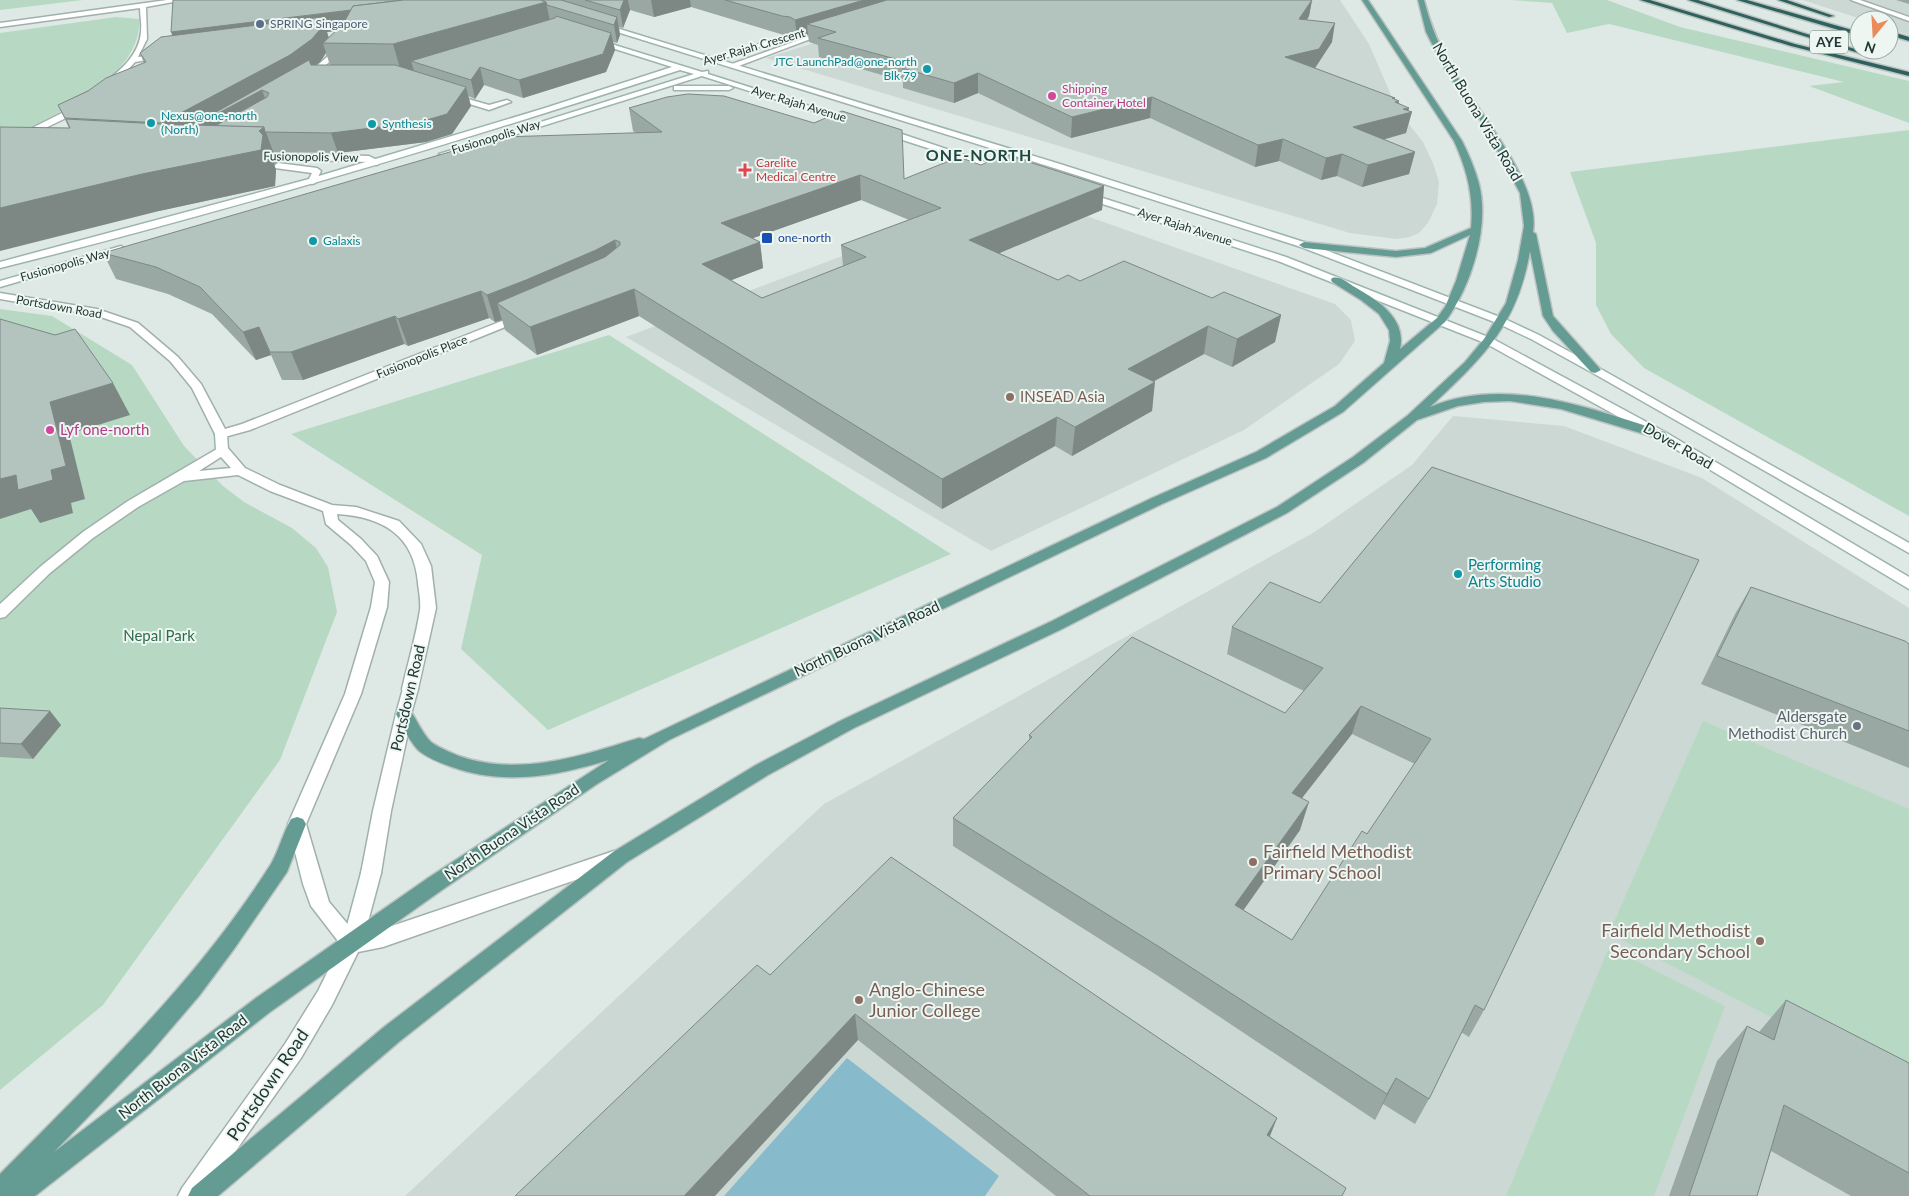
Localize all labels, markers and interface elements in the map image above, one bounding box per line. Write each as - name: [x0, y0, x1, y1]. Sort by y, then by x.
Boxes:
- north arrow: [1849, 10, 1899, 60]
- place label: SPRING Singapore: [270, 16, 368, 31]
- marker: SPRING Singapore: [254, 18, 266, 30]
- street label: Ayer Rajah Crescent: [701, 25, 807, 68]
- road number: AYE: [1810, 31, 1848, 54]
- text: N: [1862, 38, 1878, 58]
- street label: North Buona Vista Road: [1429, 39, 1526, 184]
- place label: JTC LaunchPad@one-north Blk 79: [773, 54, 917, 83]
- marker: JTC LaunchPad@one-north Blk 79: [921, 63, 933, 75]
- place label: Shipping Container Hotel: [1062, 81, 1146, 110]
- street label: Ayer Rajah Avenue: [750, 82, 848, 125]
- marker: Shipping Container Hotel: [1046, 90, 1058, 102]
- place label: Nexus@one-north (North): [161, 108, 257, 137]
- place label: Synthesis: [382, 116, 432, 131]
- street label: Fusionopolis Way: [449, 116, 543, 157]
- marker: Nexus@one-north (North): [145, 117, 157, 129]
- marker: Synthesis: [366, 118, 378, 130]
- district label: ONE-NORTH: [926, 145, 1032, 164]
- street label: Fusionopolis View: [263, 148, 359, 165]
- place label: Carelite Medical Centre: [756, 155, 836, 184]
- marker: Carelite Medical Centre: [738, 163, 752, 177]
- street label: Ayer Rajah Avenue: [1136, 204, 1234, 249]
- place label: one-north: [778, 230, 831, 245]
- marker: one-north: [760, 231, 774, 245]
- place label: Galaxis: [323, 233, 361, 248]
- marker: Galaxis: [307, 235, 319, 247]
- street label: Fusionopolis Way: [18, 244, 112, 284]
- street label: Portsdown Road: [15, 292, 103, 321]
- street label: Fusionopolis Place: [374, 331, 470, 382]
- place label: INSEAD Asia: [1020, 387, 1105, 405]
- marker: INSEAD Asia: [1004, 391, 1016, 403]
- street label: Dover Road: [1641, 418, 1716, 472]
- place label: Lyf one-north: [60, 420, 149, 438]
- marker: Lyf one-north: [44, 424, 56, 436]
- place label: Performing Arts Studio: [1468, 555, 1541, 590]
- marker: Performing Arts Studio: [1452, 568, 1464, 580]
- street label: North Buona Vista Road: [791, 596, 942, 680]
- park label: Nepal Park: [123, 626, 195, 644]
- street label: Portsdown Road: [386, 643, 428, 753]
- place label: Aldersgate Methodist Church: [1728, 707, 1847, 742]
- marker: Aldersgate Methodist Church: [1851, 720, 1863, 732]
- street label: North Buona Vista Road: [441, 779, 582, 883]
- place label: Fairfield Methodist Primary School: [1263, 840, 1412, 883]
- marker: Fairfield Methodist Primary School: [1247, 856, 1259, 868]
- place label: Fairfield Methodist Secondary School: [1601, 919, 1751, 962]
- marker: Fairfield Methodist Secondary School: [1754, 935, 1766, 947]
- place label: Anglo-Chinese Junior College: [869, 978, 985, 1021]
- marker: Anglo-Chinese Junior College: [853, 994, 865, 1006]
- street label: North Buona Vista Road: [114, 1010, 250, 1122]
- street label: Portsdown Road: [222, 1024, 313, 1145]

